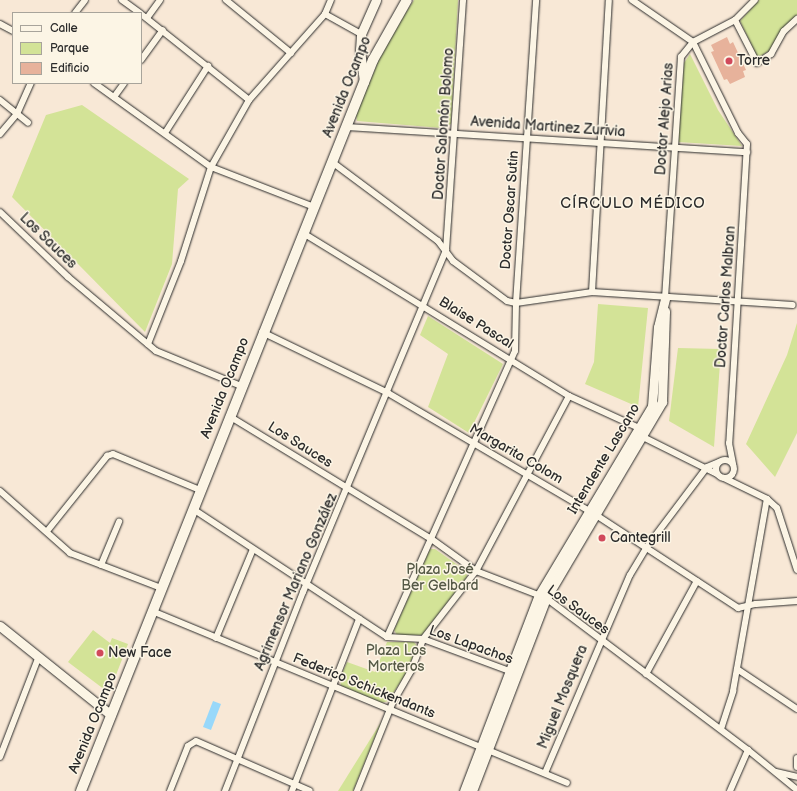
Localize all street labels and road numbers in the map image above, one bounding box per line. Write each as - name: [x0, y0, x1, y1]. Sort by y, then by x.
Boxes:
- street label: Avenida Ocampo: [319, 34, 375, 140]
- street label: Doctor Salomón Bolomo: [430, 47, 458, 201]
- street label: Doctor Alejo Arias: [653, 62, 677, 176]
- street label: Avenida Martinez Zurivia: [470, 113, 626, 141]
- street label: Doctor Oscar Sutin: [497, 150, 523, 270]
- street label: Los Sauces: [16, 210, 80, 272]
- street label: Doctor Carlos Malbran: [713, 225, 739, 369]
- street label: Blaise Pascal: [436, 294, 516, 352]
- street label: Avenida Ocampo: [197, 335, 253, 441]
- street label: Intendente Lascano: [564, 401, 644, 517]
- street label: Los Sauces: [265, 418, 335, 472]
- street label: Margarita Colom: [466, 420, 566, 488]
- street label: Agrimensor Mariano González: [251, 491, 341, 673]
- street label: Los Sauces: [543, 582, 613, 638]
- street label: Los Lapachos: [427, 622, 515, 668]
- street label: Miguel Mosquera: [535, 643, 591, 751]
- street label: Federico Schickendants: [290, 650, 438, 722]
- street label: Avenida Ocampo: [65, 670, 121, 776]

